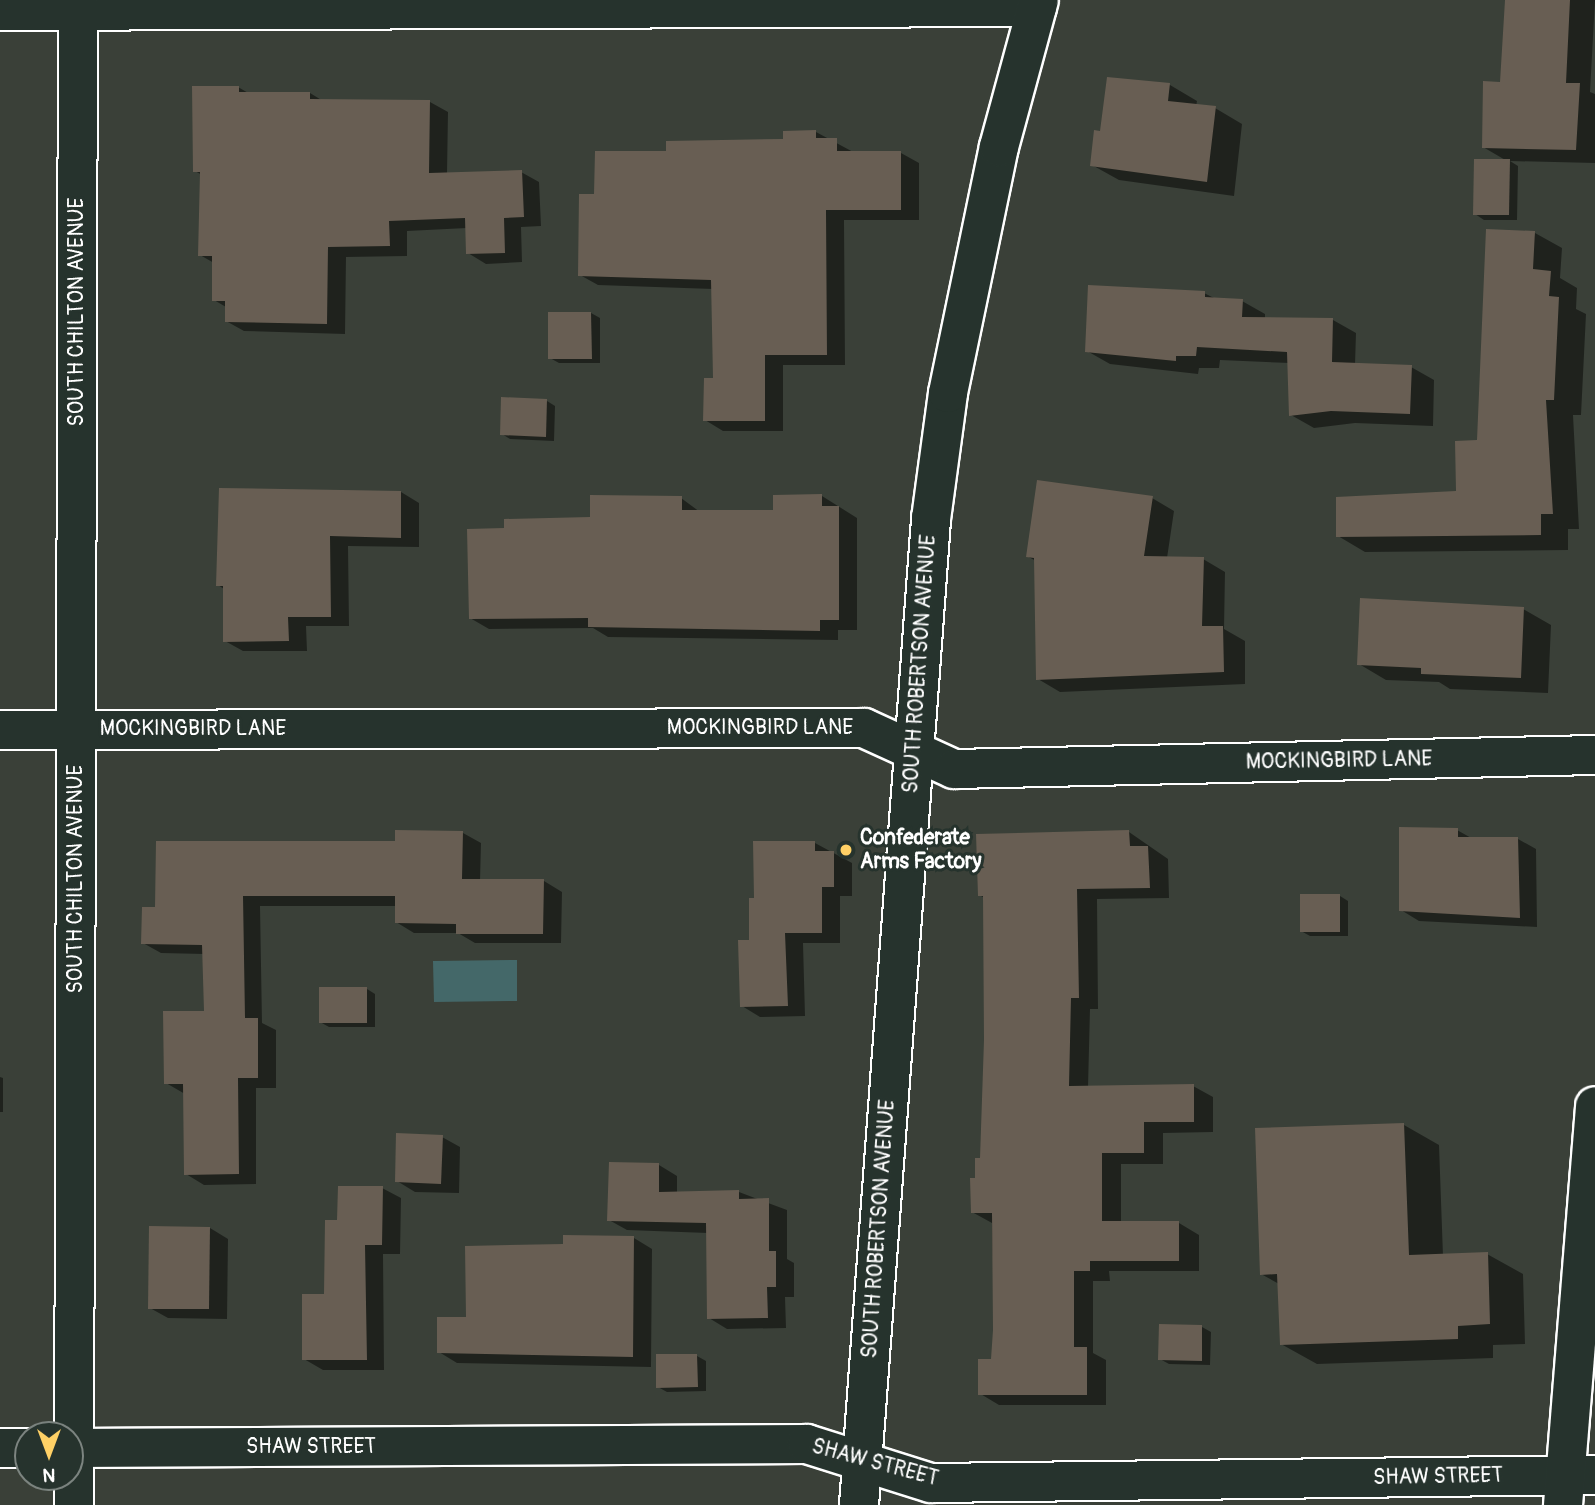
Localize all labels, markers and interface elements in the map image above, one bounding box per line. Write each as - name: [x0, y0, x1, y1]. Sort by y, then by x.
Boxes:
- street label: SOUTH CHILTON AVENUE: [64, 198, 90, 426]
- street label: SOUTH ROBERTSON AVENUE: [898, 534, 942, 794]
- street label: MOCKINGBIRD LANE: [667, 715, 853, 741]
- street label: MOCKINGBIRD LANE: [100, 716, 286, 742]
- street label: MOCKINGBIRD LANE: [1246, 747, 1432, 775]
- street label: SOUTH CHILTON AVENUE: [63, 765, 89, 993]
- place label: Confederate Arms Factory: [860, 825, 981, 875]
- marker: Confederate Arms Factory: [838, 842, 854, 858]
- street label: SOUTH ROBERTSON AVENUE: [857, 1099, 901, 1359]
- north arrow: [14, 1421, 84, 1491]
- street label: SHAW STREET: [246, 1434, 376, 1460]
- street label: SHAW STREET: [809, 1434, 941, 1492]
- text: N: [43, 1463, 55, 1487]
- street label: SHAW STREET: [1373, 1463, 1503, 1491]

